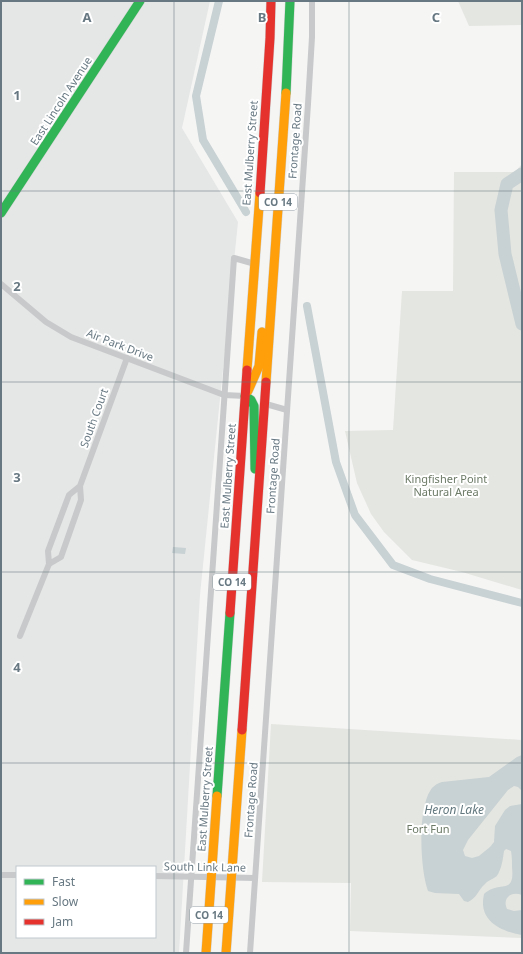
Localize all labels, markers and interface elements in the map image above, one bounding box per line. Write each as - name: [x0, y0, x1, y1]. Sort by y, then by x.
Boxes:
- text: A: [83, 8, 92, 26]
- text: B: [258, 8, 266, 26]
- text: C: [432, 8, 440, 26]
- street label: East Lincoln Avenue: [26, 54, 95, 148]
- text: 1: [13, 86, 21, 104]
- street label: East Mulberry Street: [238, 100, 261, 206]
- street label: Frontage Road: [284, 103, 305, 179]
- road number: CO 14: [259, 194, 297, 210]
- text: 2: [13, 277, 21, 295]
- street label: Air Park Drive: [85, 325, 156, 364]
- street label: South Court: [76, 386, 111, 450]
- street label: East Mulberry Street: [216, 423, 239, 529]
- street label: Frontage Road: [262, 438, 283, 514]
- text: 3: [13, 468, 21, 486]
- park label: Kingfisher Point Natural Area: [405, 471, 487, 499]
- road number: CO 14: [213, 574, 251, 590]
- text: 4: [13, 658, 21, 676]
- street label: East Mulberry Street: [193, 746, 216, 852]
- street label: Frontage Road: [240, 762, 261, 838]
- water label: Heron Lake: [424, 801, 484, 818]
- park label: Fort Fun: [406, 821, 450, 836]
- street label: South Link Lane: [164, 858, 246, 875]
- legend: [16, 866, 156, 938]
- text: Fast: [52, 873, 76, 890]
- text: Slow: [52, 893, 79, 910]
- road number: CO 14: [190, 907, 228, 923]
- text: Jam: [51, 913, 73, 930]

